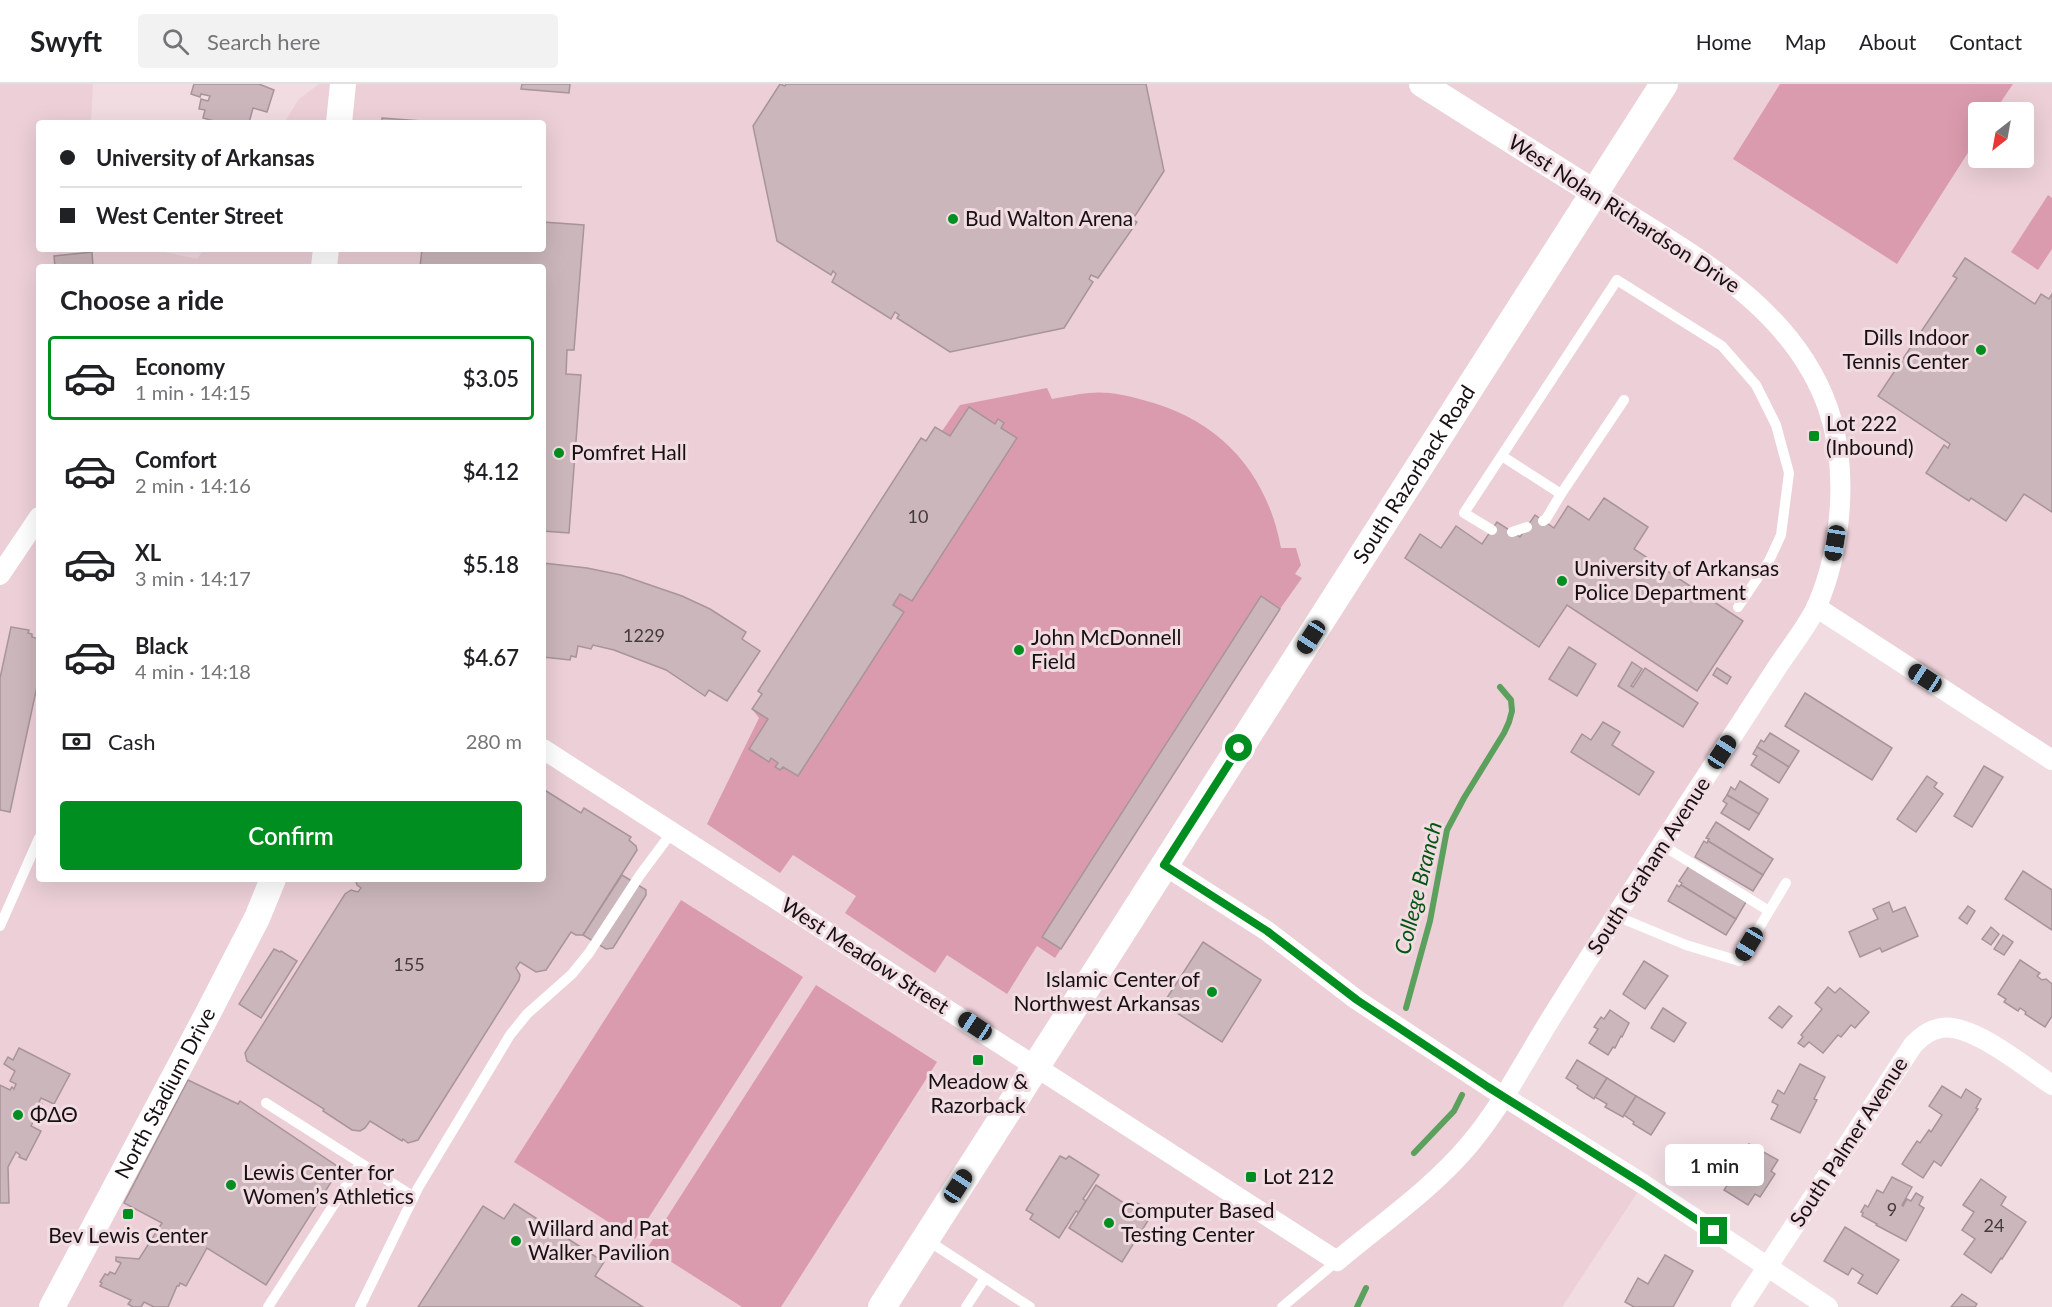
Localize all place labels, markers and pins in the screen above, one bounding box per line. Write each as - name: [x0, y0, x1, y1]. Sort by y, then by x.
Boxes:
- place label: Bud Walton Arena: [965, 205, 1133, 230]
- marker: Bud Walton Arena: [946, 212, 960, 226]
- place label: Dills Indoor Tennis Center: [1842, 324, 1969, 373]
- marker: Dills Indoor Tennis Center: [1974, 343, 1988, 357]
- place label: Lot 222 (Inbound): [1826, 410, 1914, 459]
- marker: Lot 222 (Inbound): [1807, 429, 1821, 443]
- place label: Pomfret Hall: [571, 439, 687, 464]
- marker: Pomfret Hall: [552, 446, 566, 460]
- place label: University of Arkansas Police Department: [1574, 555, 1779, 604]
- marker: University of Arkansas Police Department: [1555, 574, 1569, 588]
- place label: John McDonnell Field: [1031, 624, 1181, 673]
- marker: John McDonnell Field: [1012, 643, 1026, 657]
- place label: Islamic Center of Northwest Arkansas: [1014, 966, 1201, 1015]
- marker: Islamic Center of Northwest Arkansas: [1205, 985, 1219, 999]
- marker: Meadow & Razorback: [971, 1053, 985, 1067]
- place label: Meadow & Razorback: [928, 1068, 1028, 1117]
- place label: ΦΔΘ: [30, 1101, 78, 1126]
- marker: ΦΔΘ: [11, 1108, 25, 1122]
- place label: Lewis Center for Women’s Athletics: [243, 1159, 414, 1208]
- place label: Lot 212: [1263, 1163, 1334, 1188]
- marker: Lot 212: [1244, 1170, 1258, 1184]
- marker: Lewis Center for Women’s Athletics: [224, 1178, 238, 1192]
- place label: Computer Based Testing Center: [1121, 1197, 1274, 1246]
- marker: Bev Lewis Center: [121, 1207, 135, 1221]
- place label: Willard and Pat Walker Pavilion: [528, 1215, 670, 1264]
- marker: Computer Based Testing Center: [1102, 1216, 1116, 1230]
- place label: Bev Lewis Center: [48, 1222, 208, 1247]
- marker: Willard and Pat Walker Pavilion: [509, 1234, 523, 1248]

